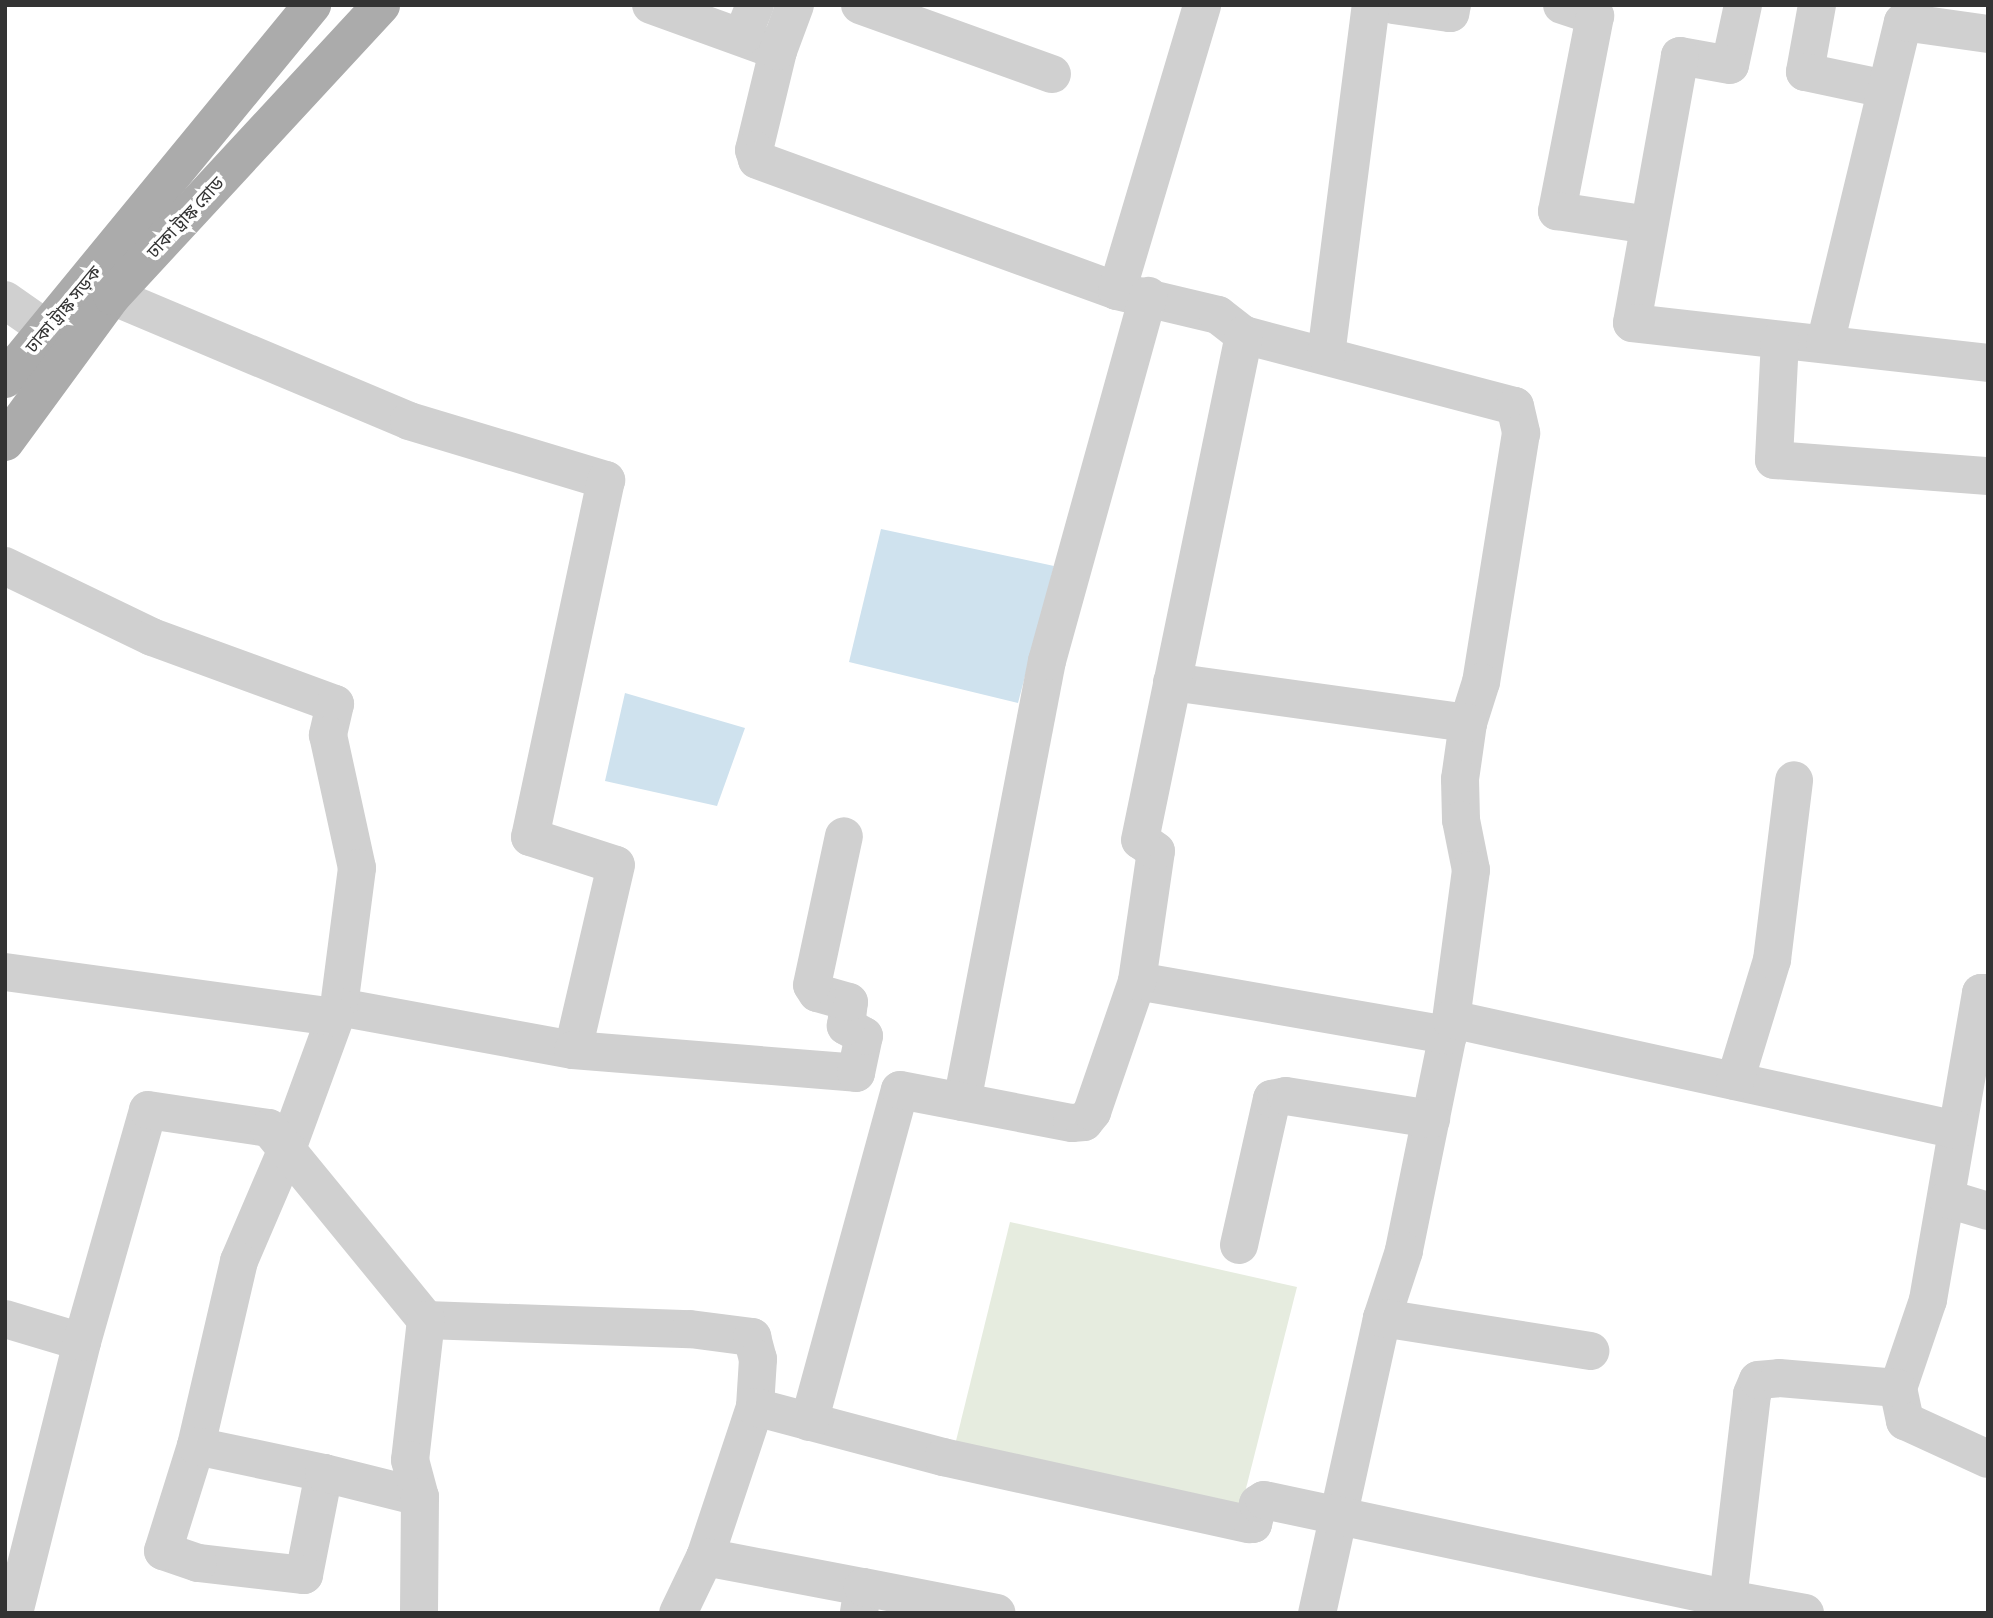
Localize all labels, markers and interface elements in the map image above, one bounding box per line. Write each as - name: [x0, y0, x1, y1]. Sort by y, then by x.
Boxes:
- street label: ঢাকা ট্রাঙ্ক রোড: [142, 172, 228, 262]
- street label: ঢাকা ট্রাঙ্ক সড়ক: [20, 261, 106, 357]

